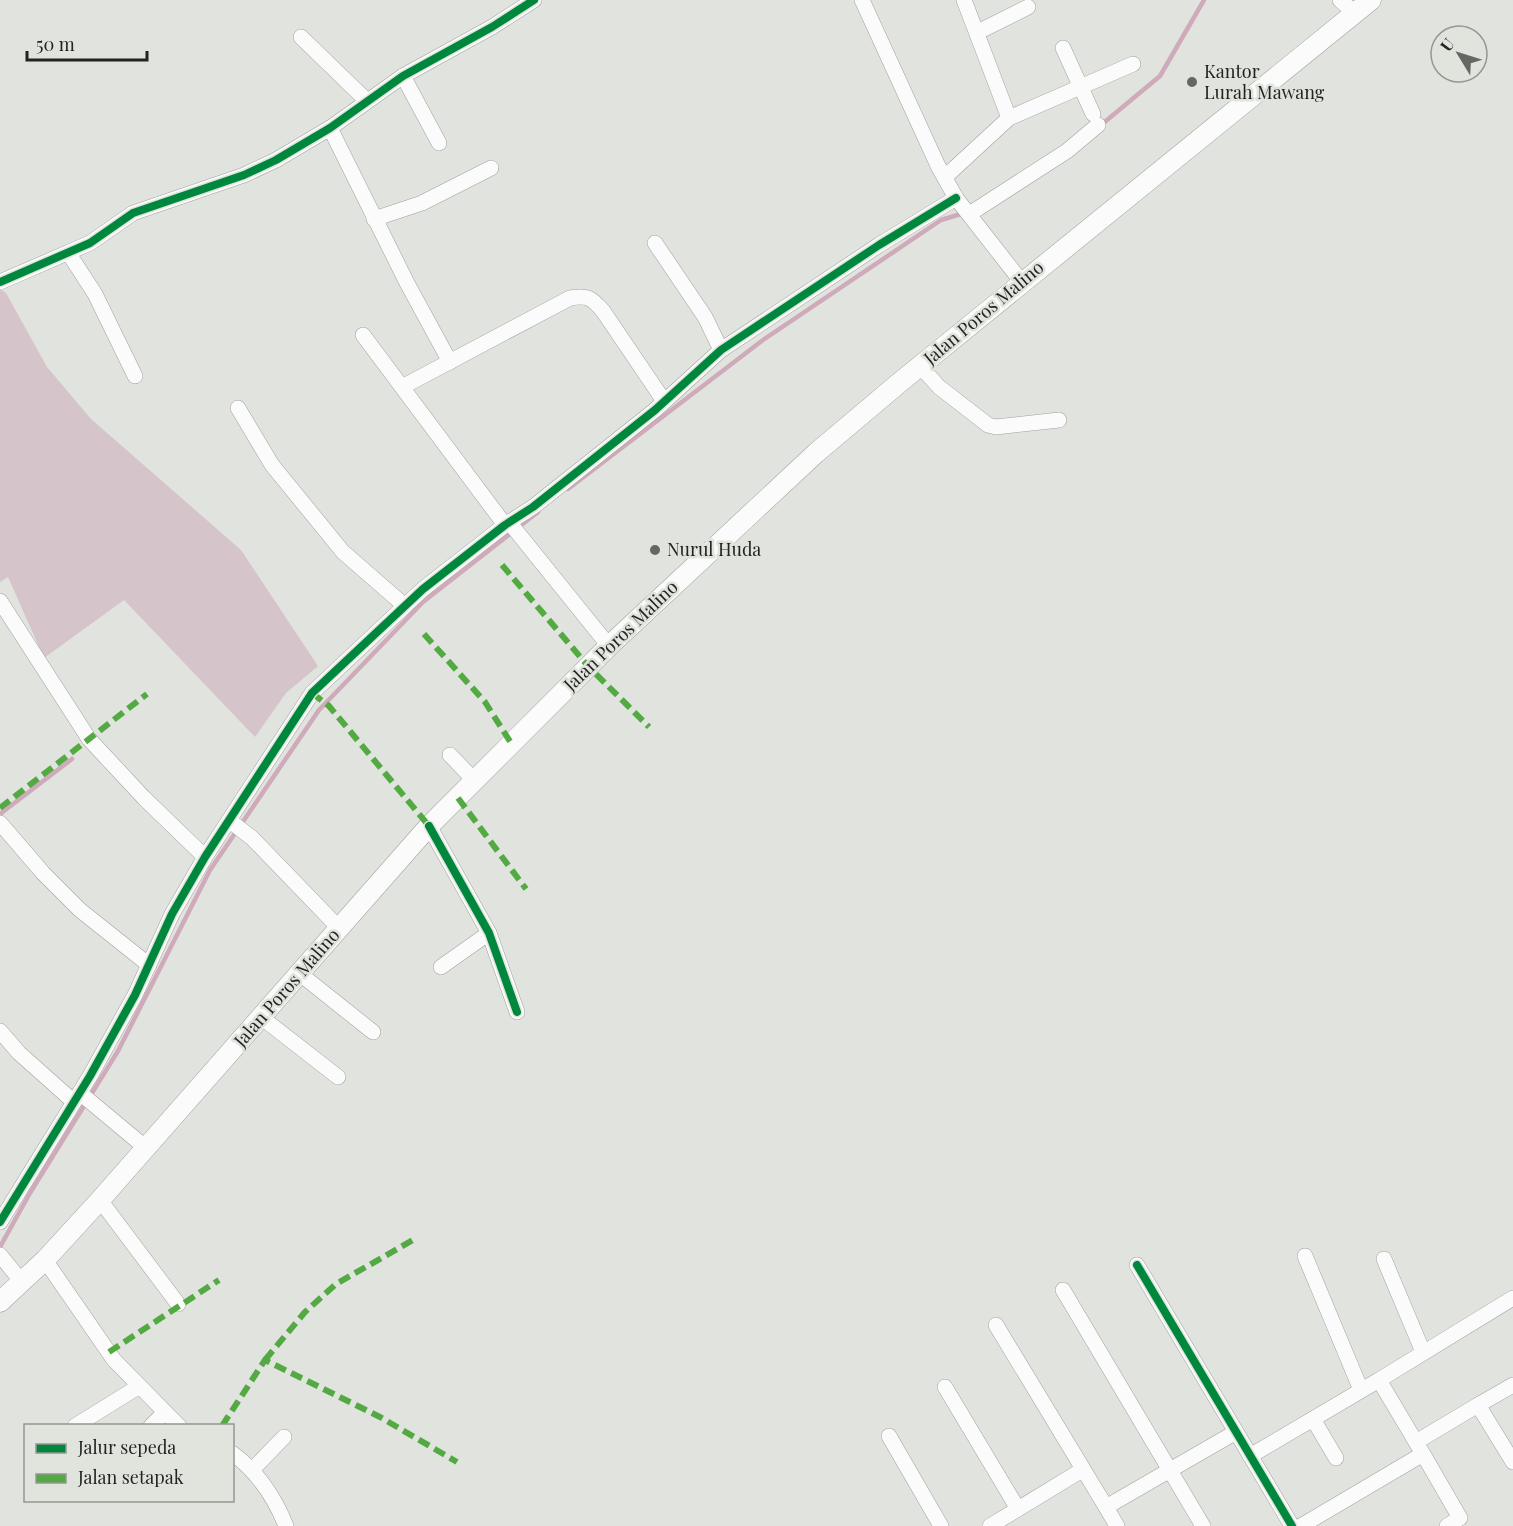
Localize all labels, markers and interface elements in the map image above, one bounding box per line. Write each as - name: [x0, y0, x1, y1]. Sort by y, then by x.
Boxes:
- scale bar: [27, 24, 147, 62]
- north arrow: [1429, 24, 1489, 84]
- text: 50 m: [36, 32, 75, 56]
- text: U: [1435, 34, 1458, 55]
- place label: Kantor Lurah Mawang: [1204, 59, 1325, 104]
- marker: Kantor Lurah Mawang: [1185, 75, 1199, 89]
- street label: Jalan Poros Malino: [918, 255, 1048, 370]
- place label: Nurul Huda: [667, 537, 761, 561]
- marker: Nurul Huda: [648, 543, 662, 557]
- street label: Jalan Poros Malino: [557, 575, 683, 697]
- street label: Jalan Poros Malino: [227, 923, 344, 1052]
- legend: [24, 1424, 234, 1502]
- text: Jalur sepeda: [77, 1435, 176, 1459]
- text: Jalan setapak: [77, 1465, 184, 1489]

